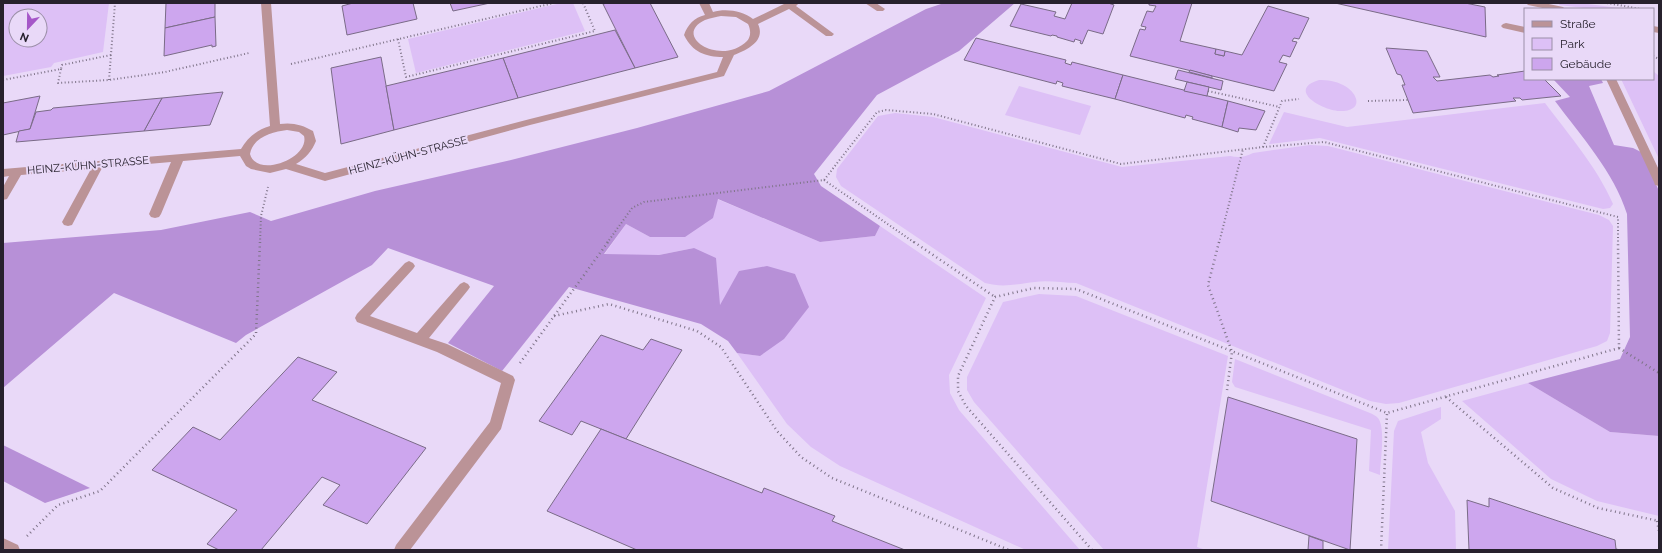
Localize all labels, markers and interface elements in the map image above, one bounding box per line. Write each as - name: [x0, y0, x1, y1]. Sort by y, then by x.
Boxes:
- north arrow: [8, 8, 48, 48]
- legend: [1524, 8, 1654, 80]
- text: Straße: [1560, 17, 1596, 31]
- text: N: [18, 29, 31, 44]
- text: Park: [1560, 37, 1585, 51]
- text: Gebäude: [1560, 57, 1611, 71]
- street label: HEINZ-KÜHN-STRASSE: [347, 133, 469, 178]
- street label: HEINZ-KÜHN-STRASSE: [27, 154, 150, 177]

